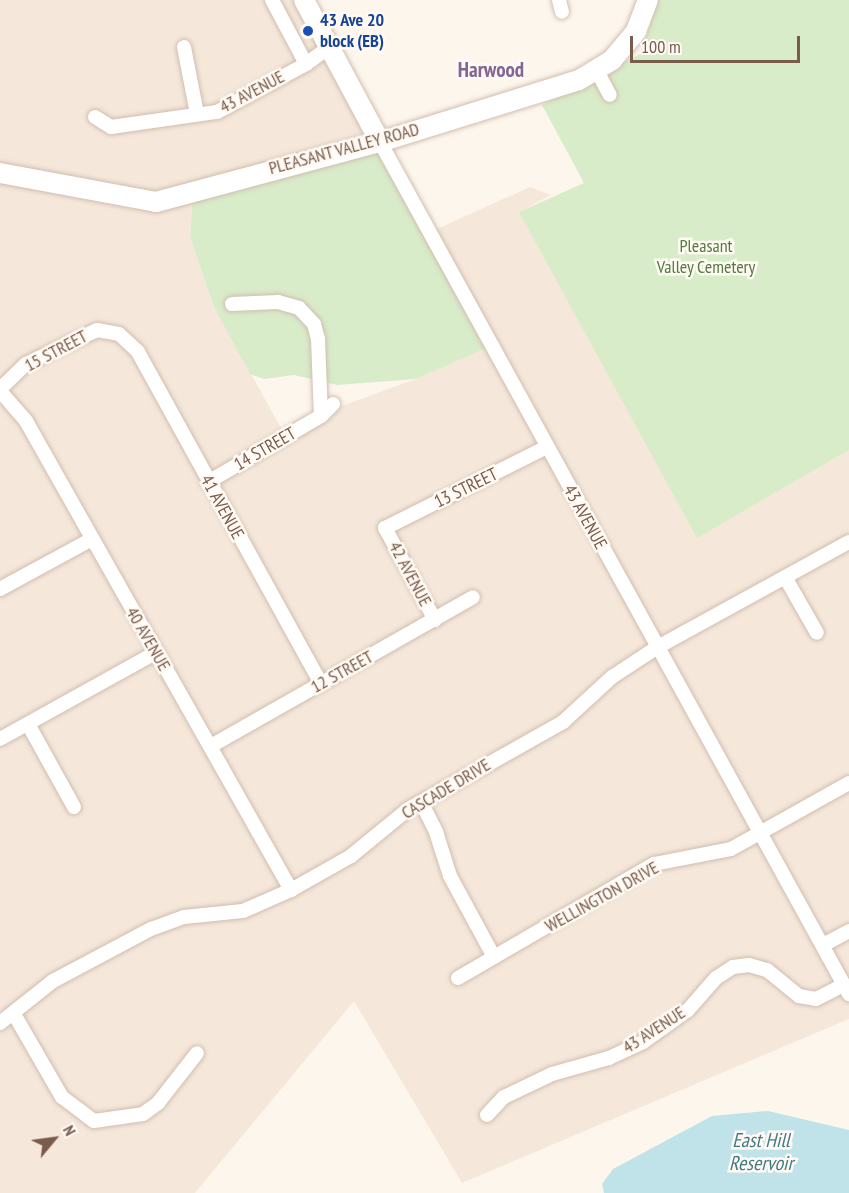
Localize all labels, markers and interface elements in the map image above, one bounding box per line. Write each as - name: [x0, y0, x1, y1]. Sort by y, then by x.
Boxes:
- place label: 43 Ave 20 block (EB): [320, 10, 385, 52]
- marker: 43 Ave 20 block (EB): [301, 24, 315, 38]
- scale bar: [633, 24, 802, 62]
- text: 100 m: [641, 35, 681, 58]
- district label: Harwood: [458, 57, 524, 83]
- street label: 43 AVENUE: [216, 66, 288, 118]
- street label: PLEASANT VALLEY ROAD: [266, 118, 422, 180]
- park label: Pleasant Valley Cemetery: [656, 236, 756, 278]
- street label: 15 STREET: [21, 326, 91, 376]
- street label: 14 STREET: [230, 423, 300, 475]
- street label: 13 STREET: [431, 463, 501, 513]
- street label: 41 AVENUE: [195, 471, 249, 543]
- street label: 43 AVENUE: [558, 481, 612, 553]
- street label: 42 AVENUE: [384, 538, 436, 610]
- street label: 40 AVENUE: [121, 603, 175, 675]
- street label: 12 STREET: [307, 646, 377, 698]
- street label: CASCADE DRIVE: [398, 754, 494, 824]
- street label: WELLINGTON DRIVE: [541, 857, 663, 937]
- street label: 43 AVENUE: [618, 1002, 690, 1058]
- north arrow: [24, 1109, 84, 1169]
- text: N: [59, 1122, 81, 1139]
- water label: East Hill Reservoir: [729, 1129, 793, 1176]

